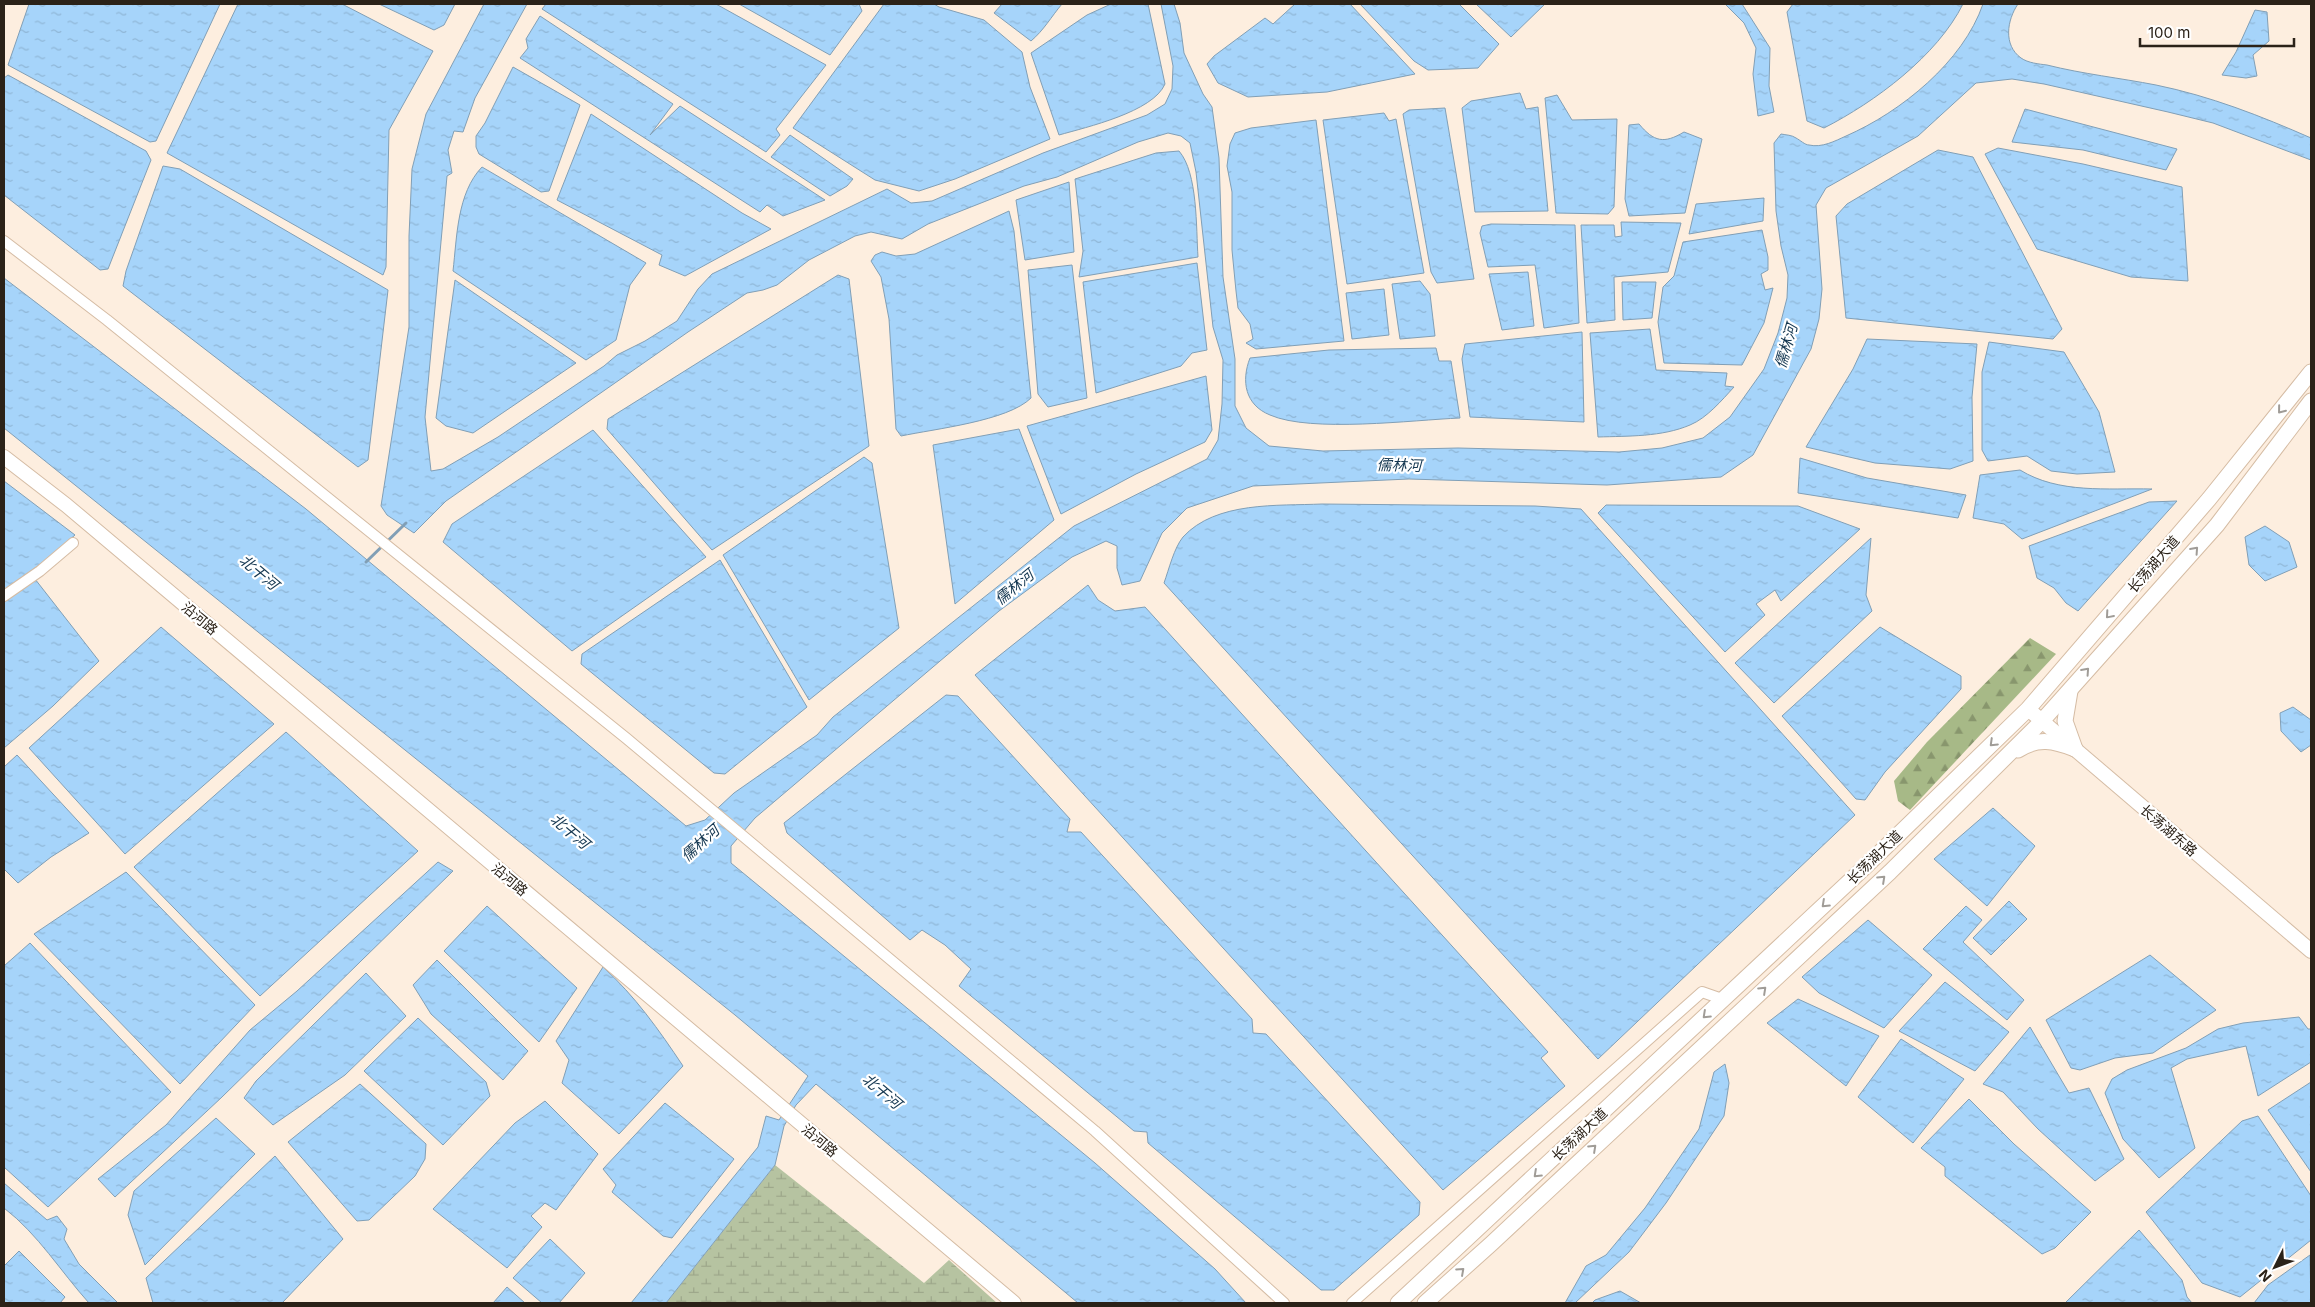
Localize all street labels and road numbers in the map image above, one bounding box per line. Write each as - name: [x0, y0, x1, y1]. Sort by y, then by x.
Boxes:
- street label: 长荡湖大道: [2124, 532, 2182, 596]
- street label: 沿河路: [178, 598, 222, 638]
- street label: 长荡湖东路: [2137, 801, 2201, 859]
- street label: 长荡湖大道: [1843, 827, 1905, 887]
- street label: 沿河路: [488, 859, 532, 899]
- street label: 长荡湖大道: [1548, 1104, 1610, 1164]
- street label: 沿河路: [798, 1120, 842, 1160]

